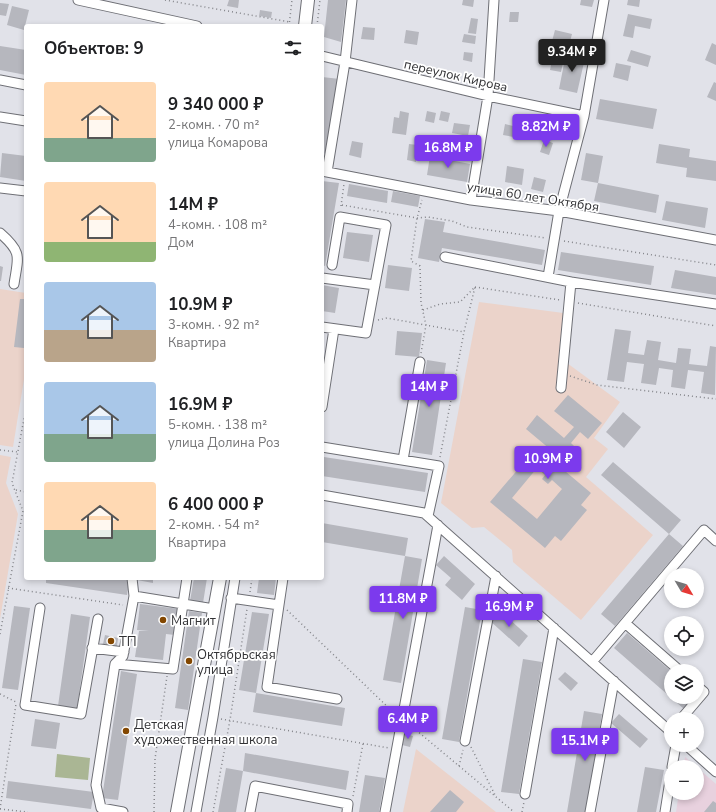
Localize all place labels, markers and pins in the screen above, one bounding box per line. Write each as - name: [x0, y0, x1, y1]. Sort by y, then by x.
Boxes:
- pin: 9.34M ₽: [535, 39, 609, 73]
- pin: 8.82M ₽: [509, 114, 583, 148]
- pin: 16.8M ₽: [411, 135, 485, 169]
- pin: 14M ₽: [401, 374, 457, 408]
- pin: 10.9M ₽: [511, 446, 585, 480]
- pin: 11.8M ₽: [366, 586, 440, 620]
- pin: 16.9M ₽: [472, 594, 546, 628]
- place label: Магнит: [171, 612, 216, 630]
- marker: Магнит: [158, 615, 168, 625]
- place label: ТП: [119, 633, 137, 651]
- marker: ТП: [106, 636, 116, 646]
- place label: Октябрьская улица: [197, 646, 276, 679]
- marker: Октябрьская улица: [184, 656, 194, 666]
- pin: 6.4M ₽: [375, 706, 441, 740]
- place label: Детская художественная школа: [134, 716, 277, 749]
- marker: Детская художественная школа: [121, 726, 131, 736]
- pin: 15.1M ₽: [548, 728, 622, 762]

